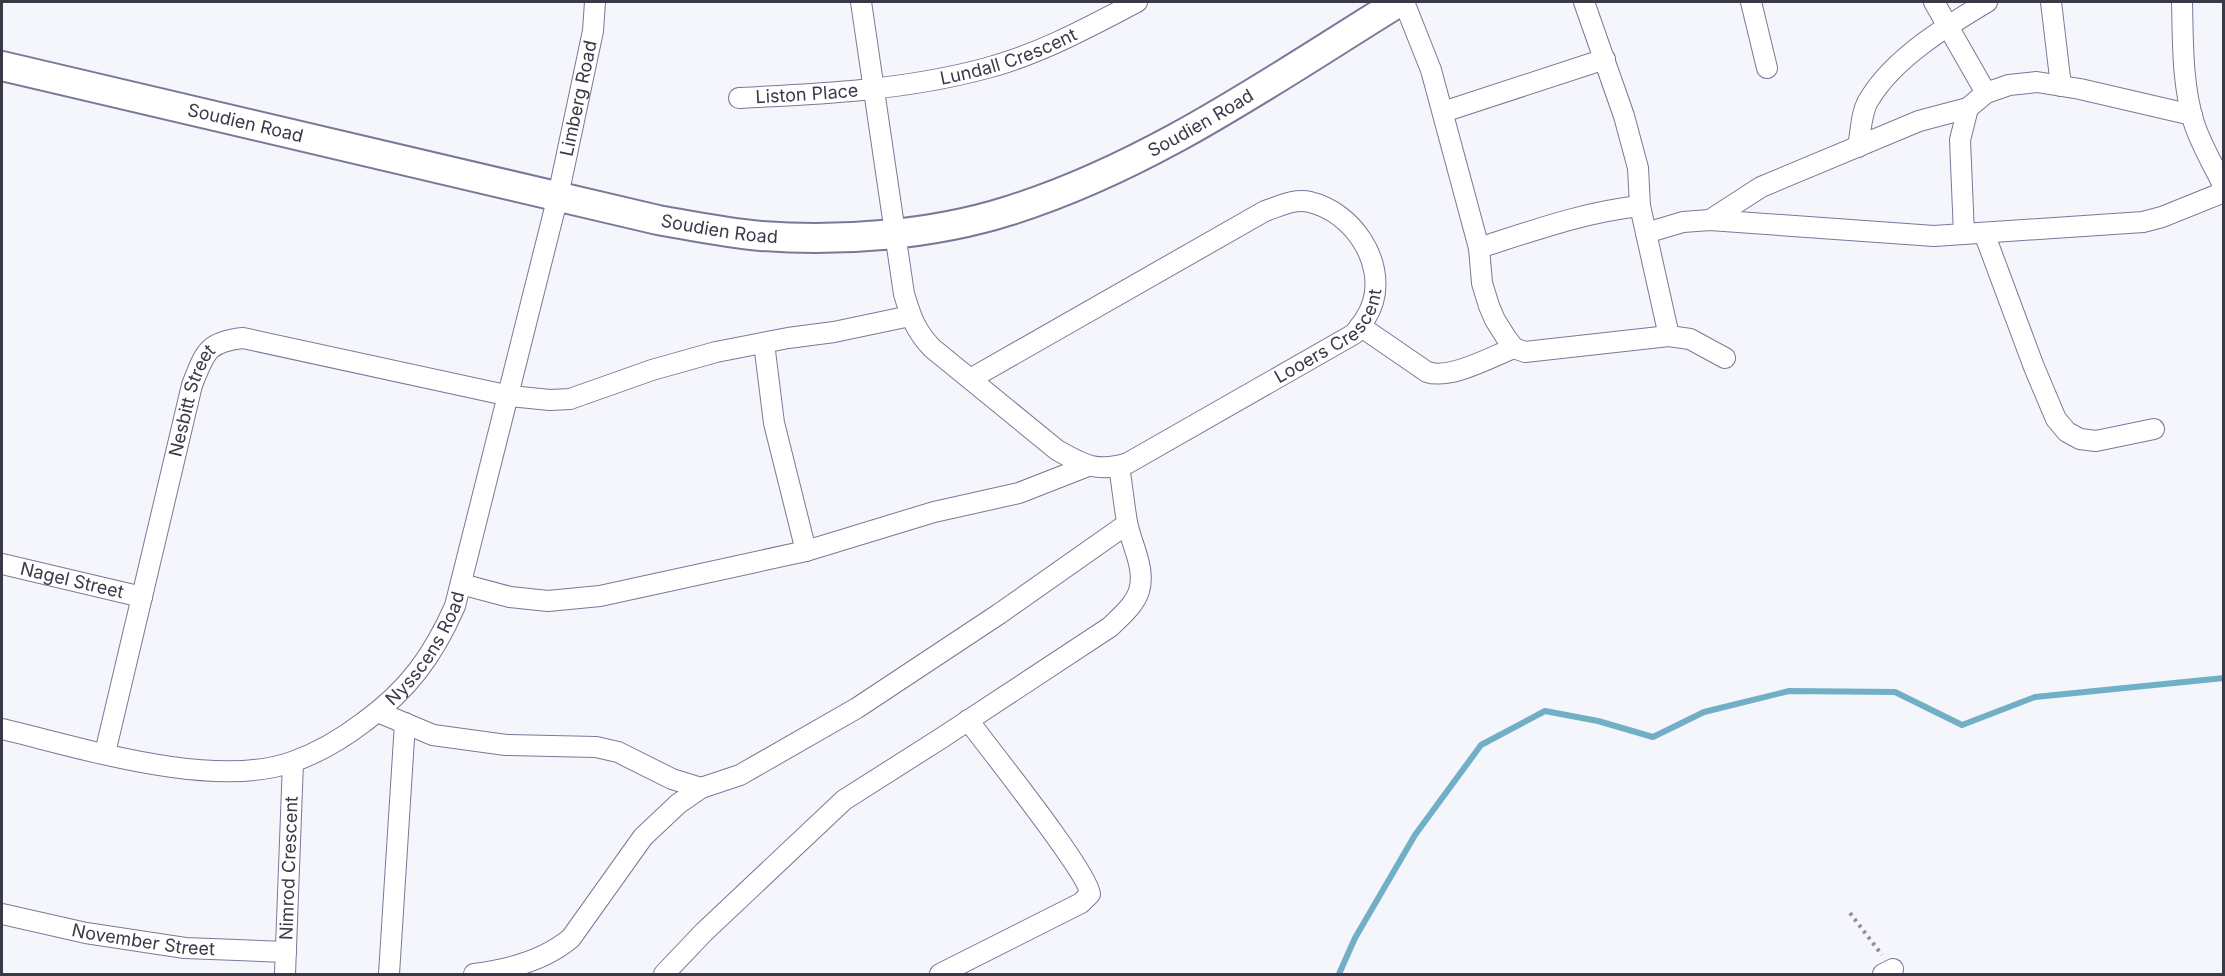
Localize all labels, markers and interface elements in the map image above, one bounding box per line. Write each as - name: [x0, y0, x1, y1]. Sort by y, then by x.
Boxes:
- street label: Lundall Crescent: [938, 24, 1080, 89]
- street label: Limberg Road: [556, 38, 601, 158]
- street label: Liston Place: [755, 79, 859, 107]
- street label: Soudien Road: [1144, 85, 1257, 161]
- street label: Soudien Road: [186, 99, 305, 146]
- street label: Soudien Road: [659, 210, 778, 247]
- street label: Looers Crescent: [1271, 287, 1385, 387]
- street label: Nesbitt Street: [164, 340, 219, 459]
- street label: Nagel Street: [18, 558, 126, 602]
- street label: Nysscens Road: [381, 589, 468, 709]
- street label: Nimrod Crescent: [275, 796, 302, 940]
- street label: November Street: [70, 919, 215, 959]

